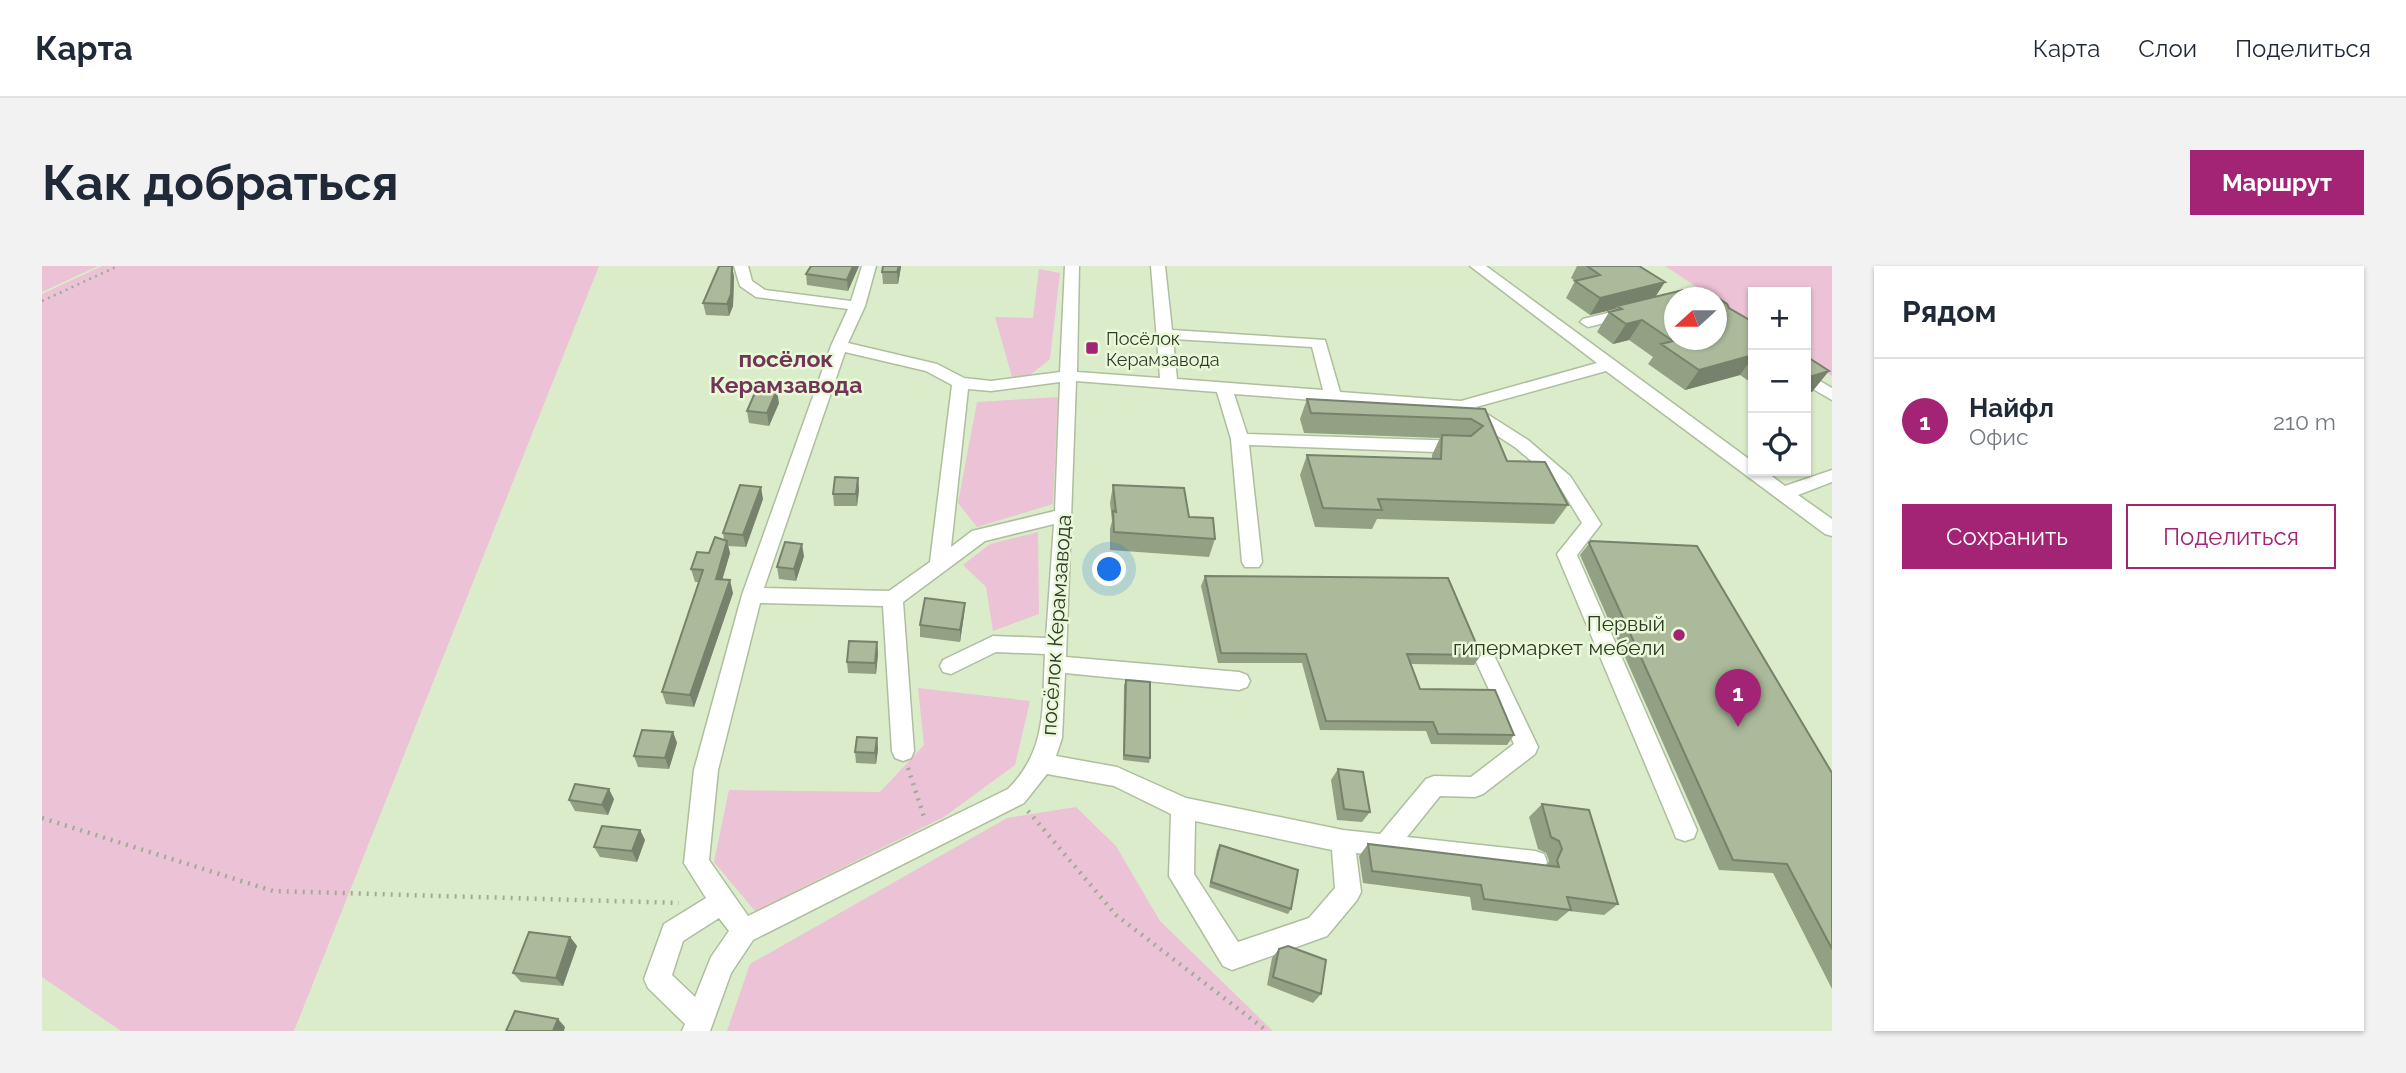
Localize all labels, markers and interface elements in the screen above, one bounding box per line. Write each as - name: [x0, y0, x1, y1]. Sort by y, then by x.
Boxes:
- text: Карта: [35, 29, 133, 68]
- text: Карта: [2033, 34, 2100, 63]
- text: Слои: [2138, 34, 2197, 63]
- text: Поделиться: [2235, 34, 2371, 63]
- button: Маршрут: [2190, 150, 2364, 215]
- text: Как добраться: [42, 154, 399, 211]
- north arrow: [1664, 287, 1727, 350]
- map controls: [1748, 287, 1811, 476]
- button: +: [1748, 287, 1811, 350]
- text: Рядом: [1902, 294, 1996, 329]
- place label: Посёлок Керамзавода: [1106, 328, 1220, 370]
- marker: Посёлок Керамзавода: [1084, 340, 1100, 356]
- district label: посёлок Керамзавода: [710, 345, 862, 398]
- button: −: [1748, 350, 1811, 413]
- text: Найфл: [1969, 393, 2054, 423]
- text: 1: [1919, 408, 1931, 435]
- text: 210 m: [2273, 408, 2336, 435]
- button: locate: [1748, 413, 1811, 476]
- text: Офис: [1969, 423, 2029, 450]
- button: Сохранить: [1902, 504, 2112, 569]
- button: Поделиться: [2126, 504, 2336, 569]
- street label: посёлок Керамзавода: [1036, 514, 1076, 736]
- your location: [1092, 552, 1126, 586]
- place label: Первый гипермаркет мебели: [1453, 611, 1665, 660]
- marker: Первый гипермаркет мебели: [1671, 627, 1687, 643]
- pin: 1: [1715, 669, 1761, 727]

